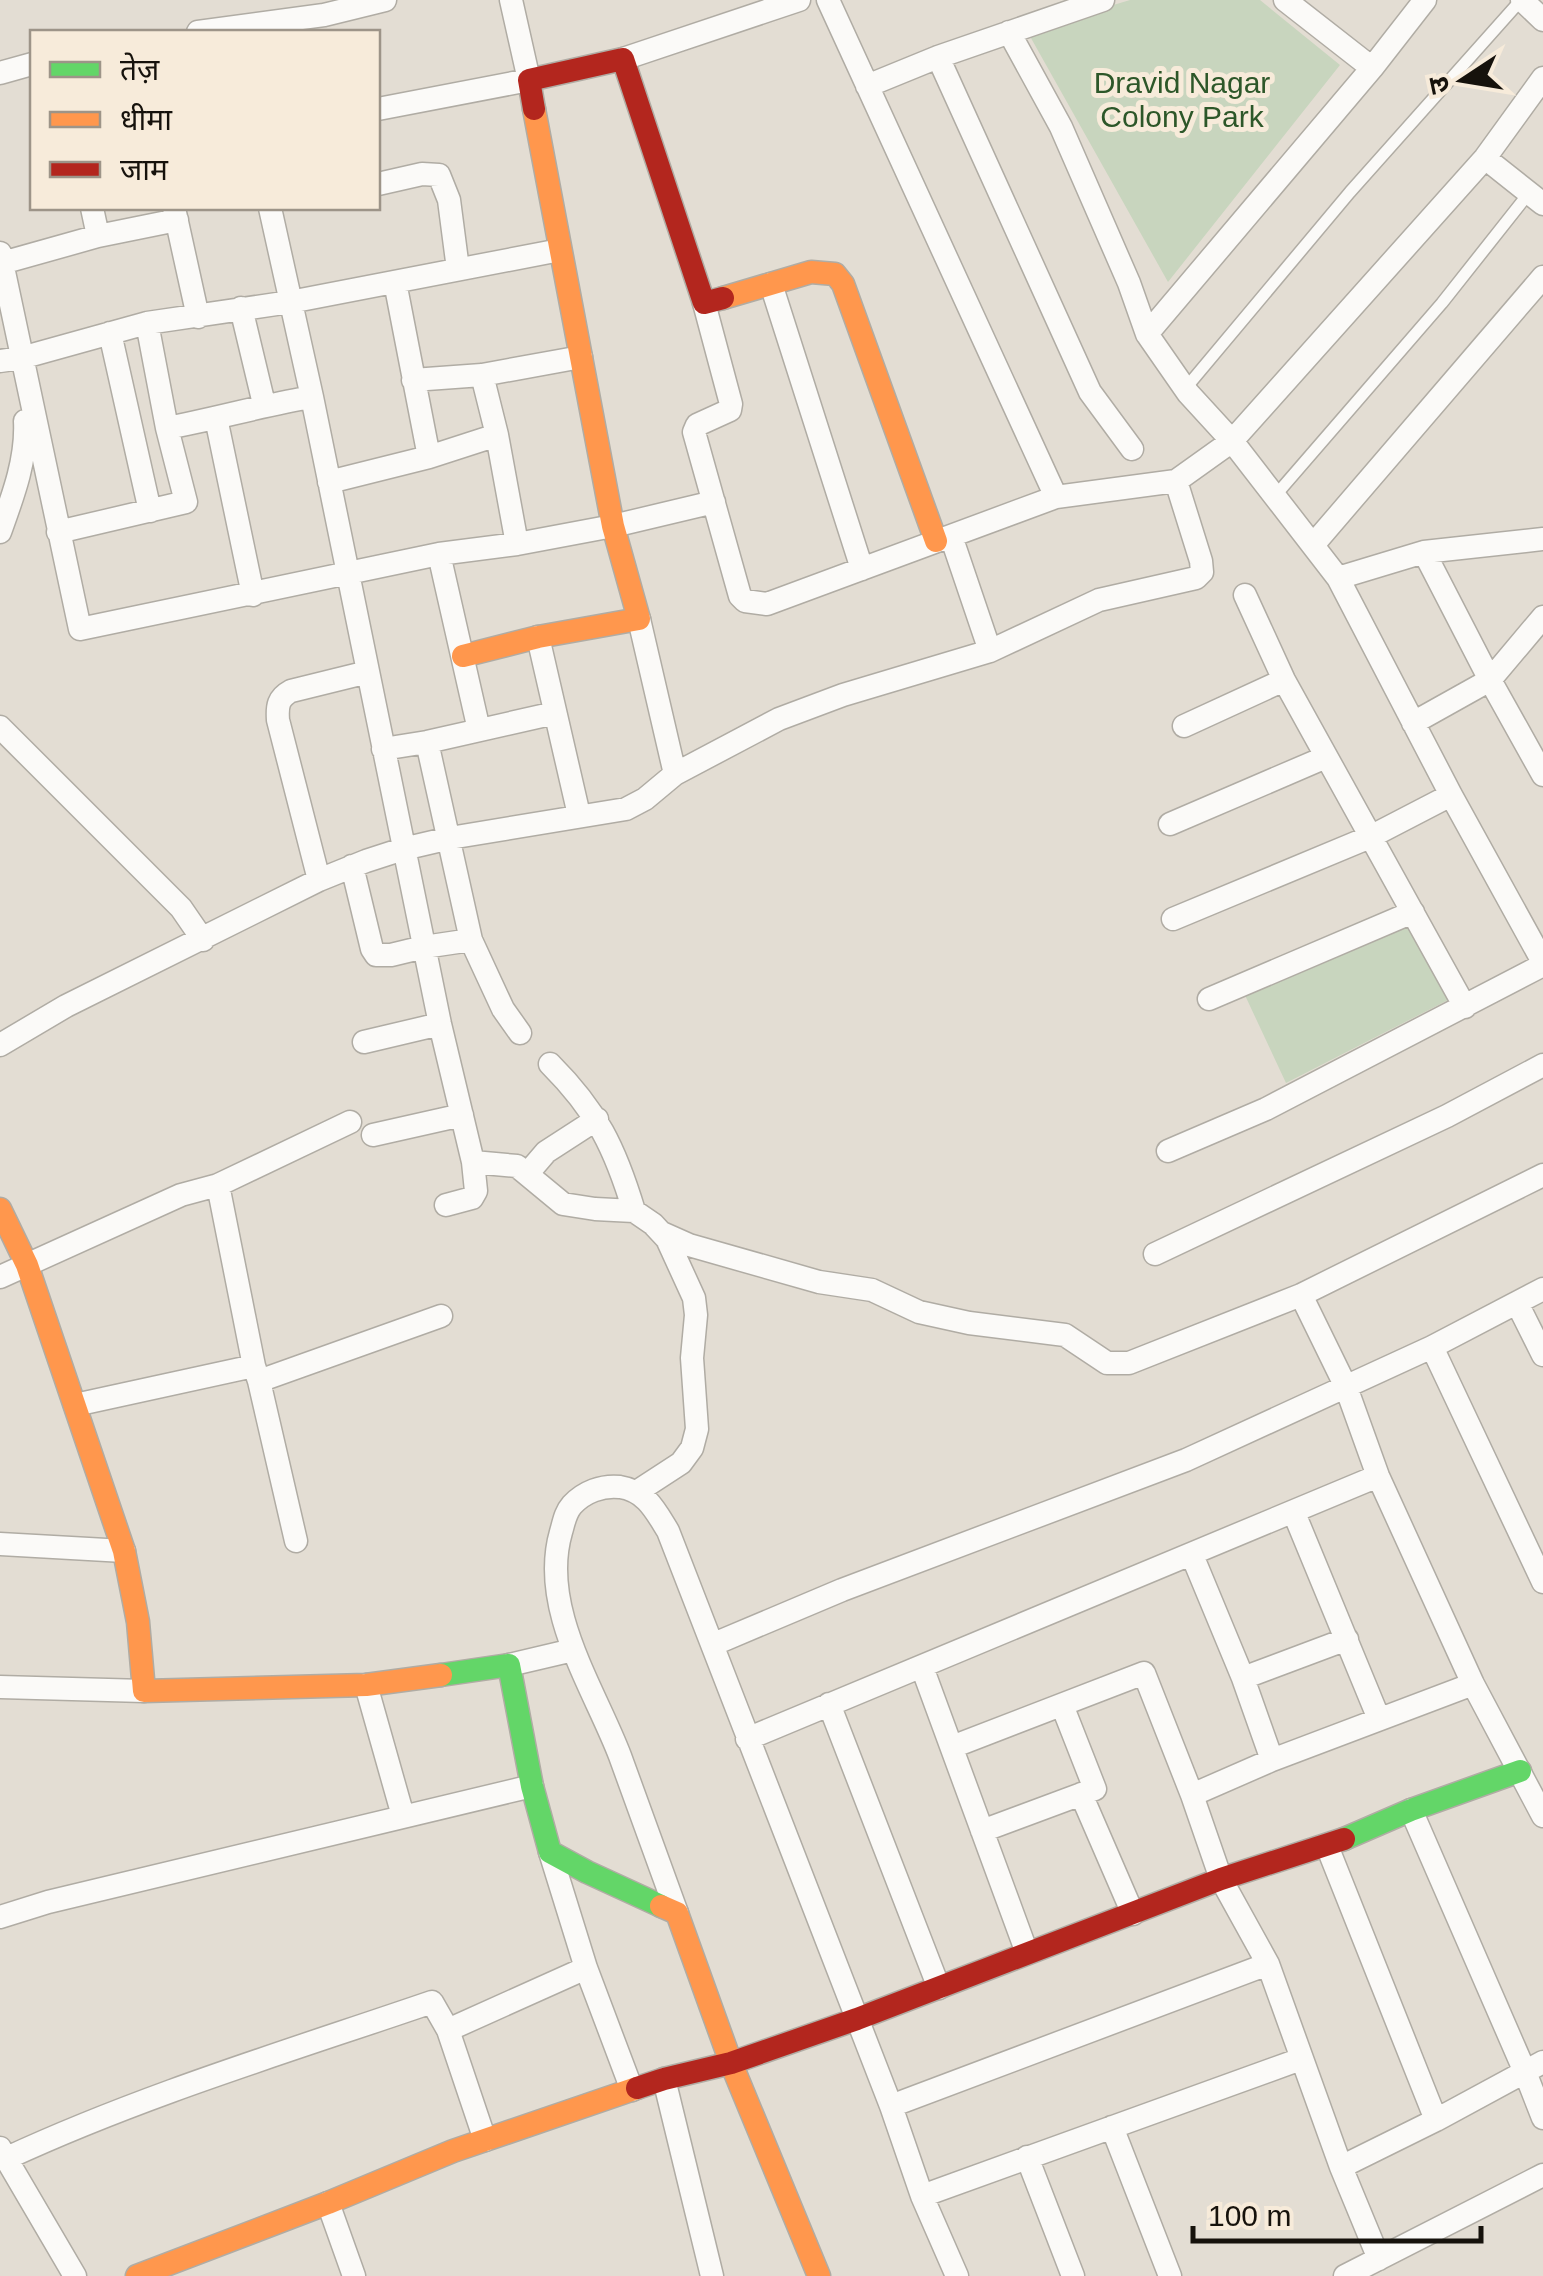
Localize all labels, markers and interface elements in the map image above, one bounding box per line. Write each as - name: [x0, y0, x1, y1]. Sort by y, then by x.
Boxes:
- legend: [30, 30, 380, 210]
- north arrow: [1413, 30, 1513, 130]
- text: तेज़: [120, 52, 160, 86]
- park label: Dravid Nagar Colony Park: [1094, 66, 1270, 133]
- text: उ: [1422, 73, 1456, 96]
- text: धीमा: [120, 103, 173, 136]
- text: जाम: [120, 153, 169, 186]
- scale bar: [1193, 2181, 1480, 2243]
- text: 100 m: [1208, 2199, 1291, 2232]

